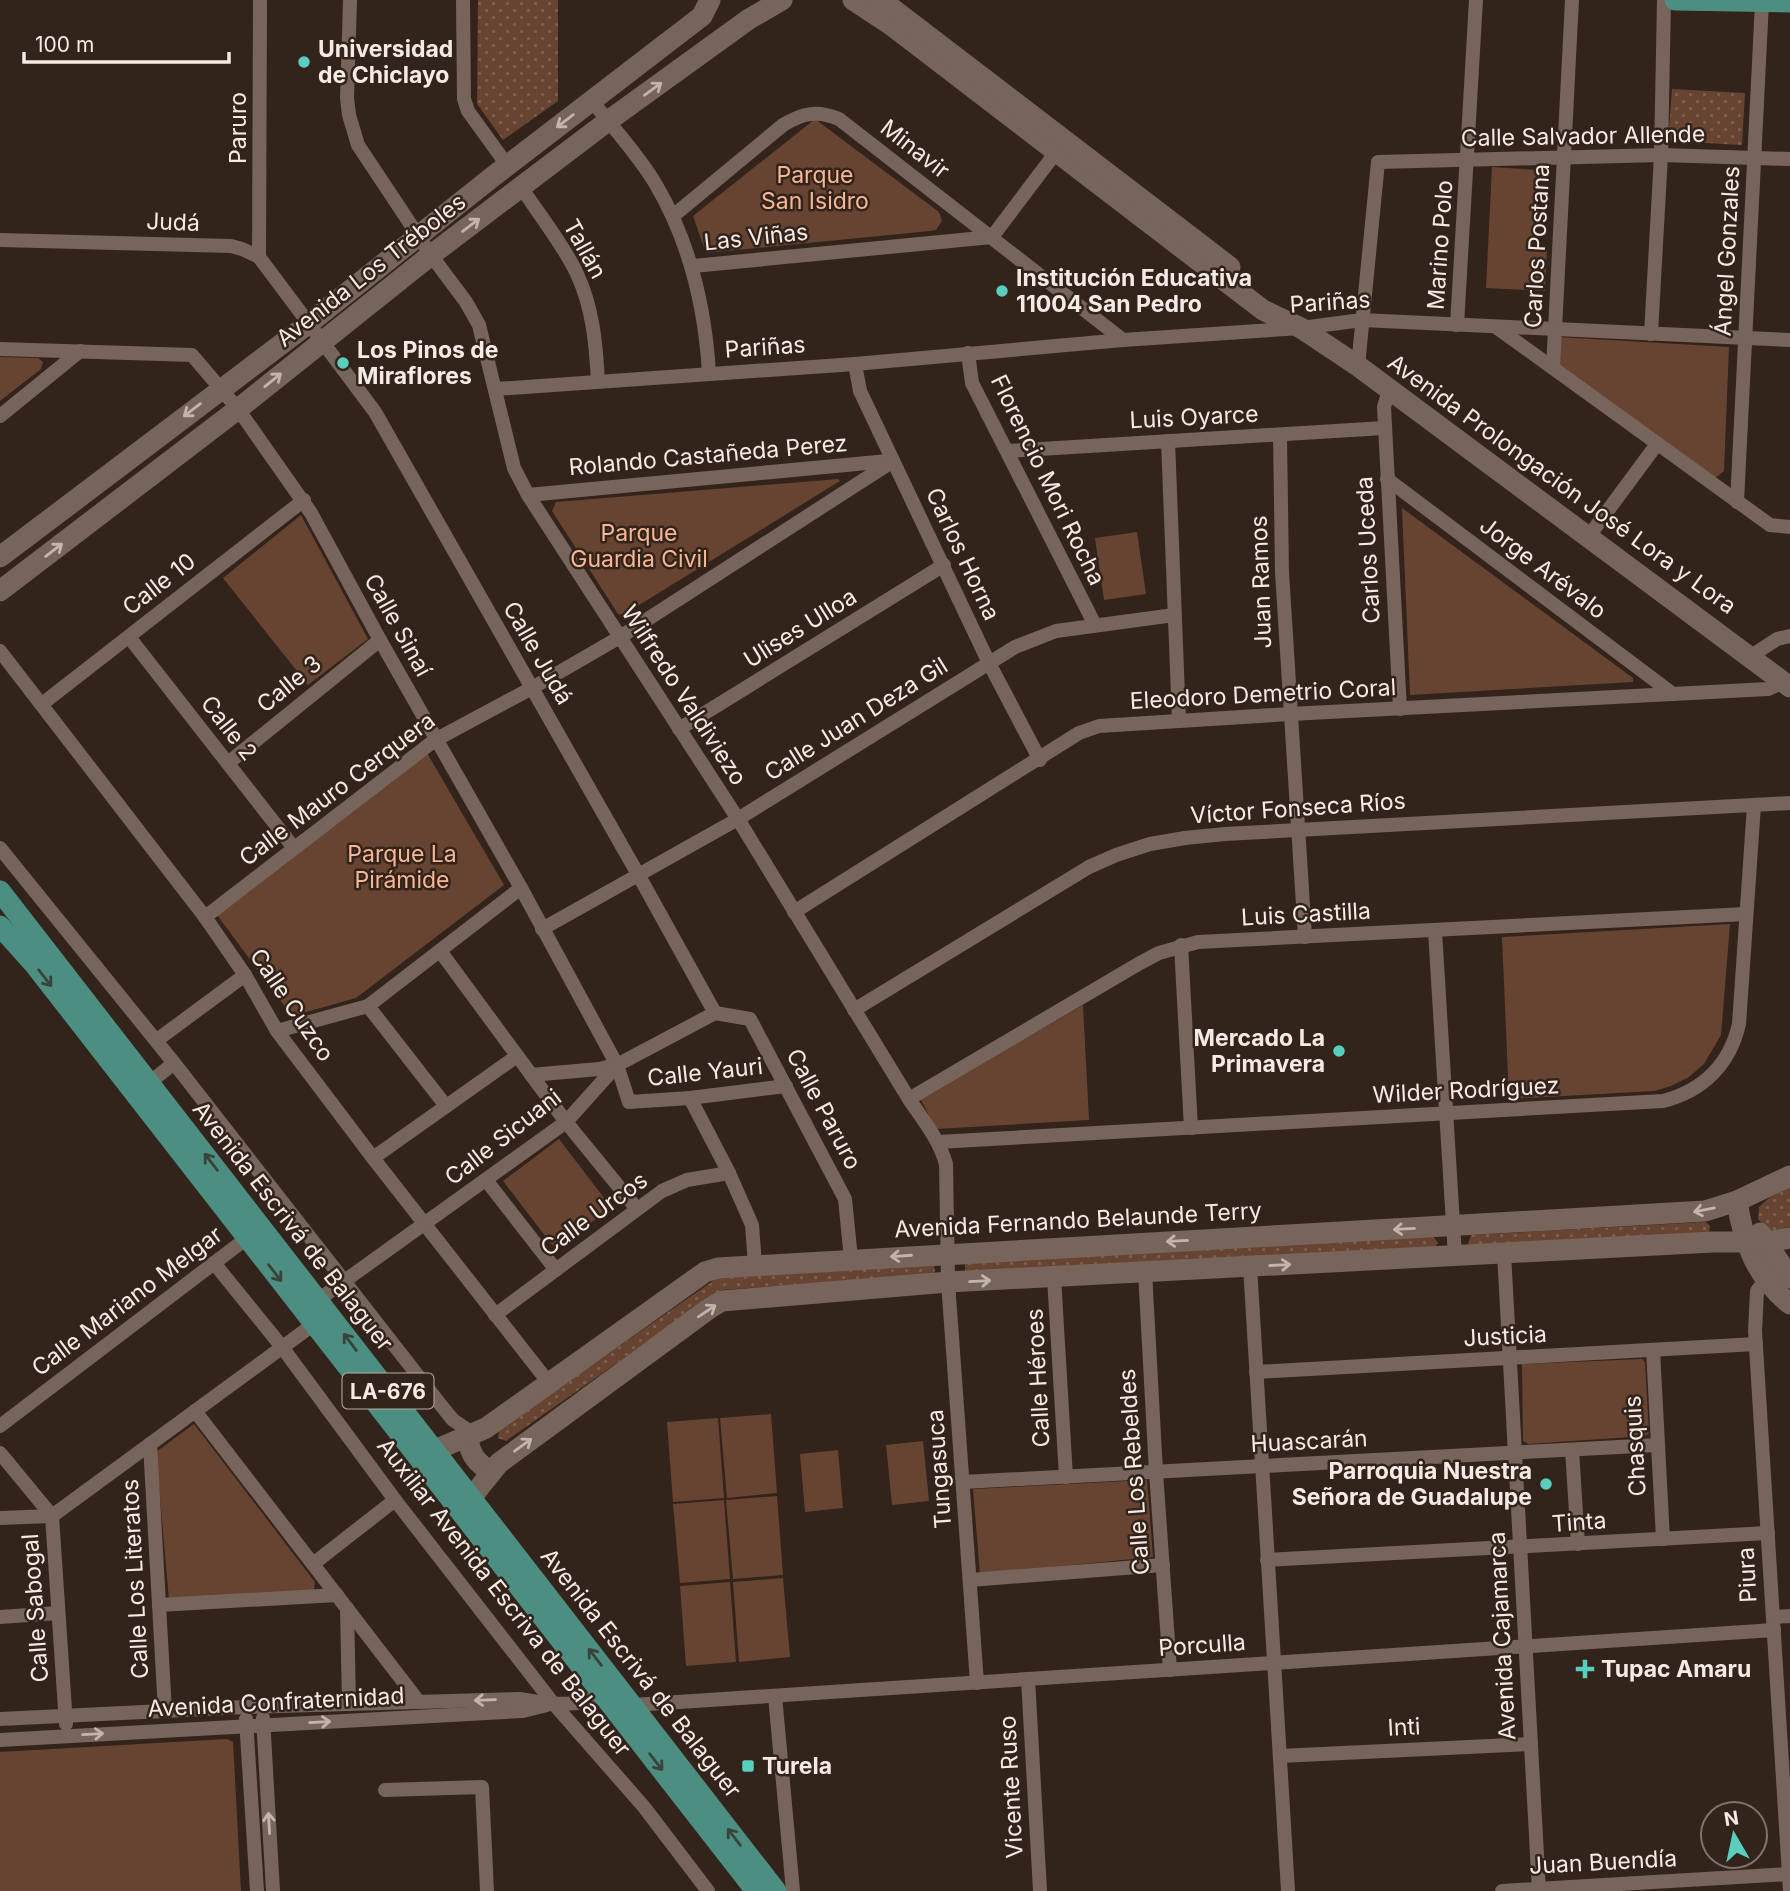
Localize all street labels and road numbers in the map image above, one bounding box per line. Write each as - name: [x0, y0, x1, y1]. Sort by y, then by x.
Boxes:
- street label: Paruro: [224, 92, 252, 164]
- street label: Minavir: [875, 113, 955, 185]
- street label: Calle Salvador Allende: [1461, 120, 1705, 152]
- street label: Carlos Postana: [1519, 163, 1555, 329]
- street label: Ángel Gonzales: [1709, 165, 1745, 337]
- street label: Marino Polo: [1422, 179, 1458, 311]
- street label: Avenida Los Tréboles: [271, 187, 471, 353]
- street label: Judá: [146, 207, 200, 237]
- street label: Tallán: [557, 214, 613, 284]
- street label: Las Viñas: [703, 218, 809, 256]
- street label: Pariñas: [1289, 285, 1371, 319]
- street label: Pariñas: [724, 330, 806, 364]
- street label: Avenida Prolongación José Lora y Lora: [1382, 348, 1742, 620]
- street label: Florencio Mori Rocha: [985, 370, 1111, 590]
- street label: Luis Oyarce: [1129, 400, 1259, 434]
- street label: Rolando Castañeda Perez: [568, 429, 848, 481]
- street label: Carlos Uceda: [1350, 476, 1386, 624]
- street label: Carlos Horna: [920, 483, 1006, 625]
- street label: Jorge Arévalo: [1474, 511, 1612, 625]
- street label: Juan Ramos: [1245, 515, 1277, 649]
- street label: Calle 10: [117, 547, 201, 621]
- street label: Calle Sinaí: [358, 569, 438, 682]
- street label: Ulises Ulloa: [738, 582, 862, 674]
- street label: Calle Judá: [497, 596, 579, 710]
- street label: Wilfredo Valdiviezo: [615, 600, 753, 790]
- street label: Calle 3: [251, 650, 327, 718]
- street label: Calle Juan Deza Gil: [759, 651, 953, 787]
- street label: Eleodoro Demetrio Coral: [1129, 673, 1397, 715]
- street label: Calle 2: [195, 690, 263, 766]
- street label: Calle Mauro Cerquera: [234, 706, 440, 872]
- street label: Víctor Fonseca Ríos: [1190, 787, 1406, 829]
- street label: Luis Castilla: [1240, 897, 1372, 931]
- street label: Calle Cuzco: [244, 943, 340, 1067]
- street label: Calle Paruro: [780, 1044, 868, 1174]
- street label: Calle Yauri: [646, 1052, 764, 1092]
- street label: Wilder Rodríguez: [1372, 1071, 1560, 1109]
- street label: Calle Sicuani: [439, 1083, 567, 1191]
- street label: Avenida Escrivá de Balaguer: [187, 1096, 399, 1357]
- street label: Calle Urcos: [535, 1166, 653, 1262]
- street label: Avenida Fernando Belaunde Terry: [894, 1196, 1262, 1244]
- street label: Calle Mariano Melgar: [26, 1220, 228, 1382]
- street label: Calle Héroes: [1020, 1308, 1056, 1448]
- street label: Justicia: [1463, 1320, 1547, 1352]
- street label: Calle Los Rebeldes: [1113, 1368, 1155, 1576]
- road number: LA-676: [342, 1374, 434, 1408]
- street label: Chasquis: [1618, 1395, 1652, 1497]
- street label: Tungasuca: [921, 1408, 957, 1530]
- street label: Huascarán: [1250, 1424, 1368, 1458]
- street label: Auxiliar Avenida Escriva de Balaguer: [371, 1432, 637, 1762]
- street label: Calle Los Literatos: [116, 1478, 154, 1680]
- street label: Tinta: [1551, 1506, 1607, 1538]
- street label: Avenida Cajamarca: [1483, 1531, 1521, 1741]
- street label: Calle Sabogal: [16, 1533, 54, 1683]
- street label: Avenida Escrivá de Balaguer: [535, 1543, 747, 1804]
- street label: Piura: [1732, 1547, 1762, 1603]
- street label: Porculla: [1157, 1628, 1247, 1662]
- street label: Avenida Confraternidad: [147, 1681, 405, 1723]
- street label: Inti: [1387, 1712, 1421, 1742]
- street label: Vicente Ruso: [993, 1715, 1029, 1859]
- street label: Juan Buendía: [1528, 1844, 1678, 1880]

